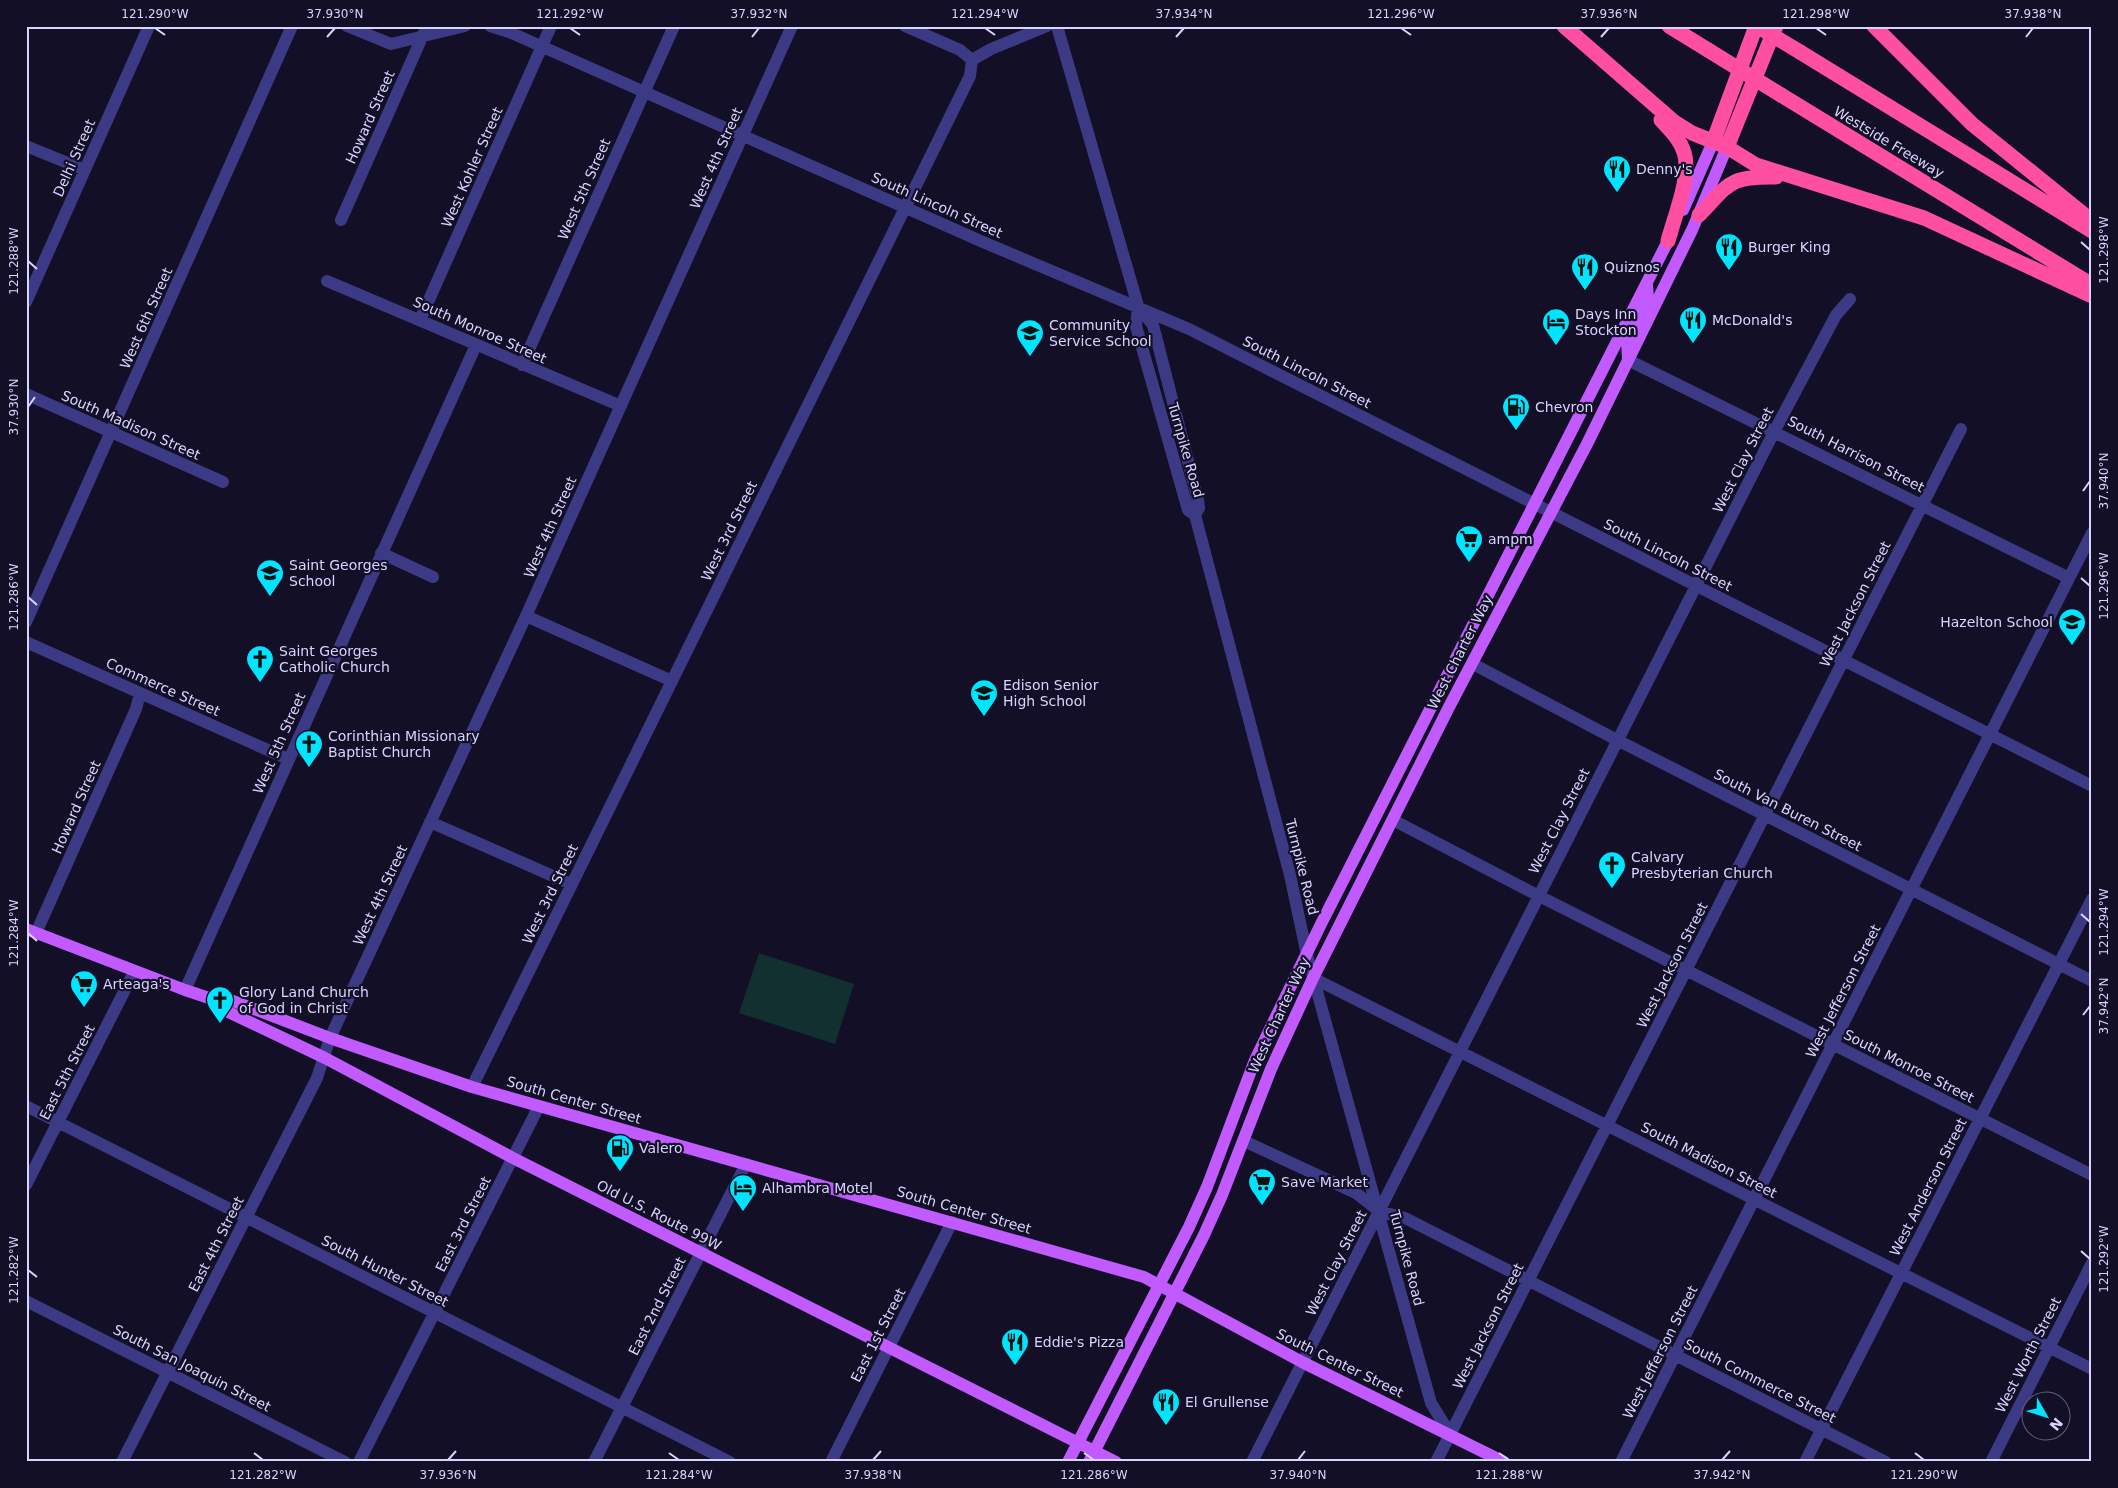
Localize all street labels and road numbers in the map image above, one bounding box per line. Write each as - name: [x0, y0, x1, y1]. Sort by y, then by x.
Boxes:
- street label: Howard Street: [342, 67, 398, 166]
- street label: Westside Freeway: [1831, 103, 1947, 181]
- street label: West Kohler Street: [438, 104, 506, 230]
- street label: West 4th Street: [686, 104, 746, 211]
- street label: Delhi Street: [50, 116, 98, 199]
- street label: West 5th Street: [554, 135, 614, 242]
- street label: South Lincoln Street: [869, 169, 1005, 241]
- street label: West 6th Street: [116, 264, 176, 371]
- street label: South Monroe Street: [411, 293, 550, 367]
- street label: South Lincoln Street: [1240, 333, 1374, 412]
- street label: South Madison Street: [59, 387, 203, 463]
- street label: Turnpike Road: [1164, 400, 1207, 499]
- street label: West Clay Street: [1709, 404, 1777, 515]
- street label: South Harrison Street: [1785, 413, 1927, 496]
- street label: West 4th Street: [520, 473, 580, 580]
- street label: West 3rd Street: [698, 478, 760, 584]
- street label: South Lincoln Street: [1601, 516, 1735, 595]
- street label: West Jackson Street: [1816, 538, 1894, 670]
- street label: West Charter Way: [1424, 592, 1496, 712]
- street label: Commerce Street: [104, 655, 223, 720]
- street label: West 5th Street: [249, 689, 309, 796]
- street label: Howard Street: [48, 757, 104, 856]
- street label: West Clay Street: [1525, 765, 1593, 876]
- street label: South Van Buren Street: [1711, 766, 1865, 855]
- street label: Turnpike Road: [1282, 816, 1322, 917]
- street label: West 3rd Street: [519, 841, 581, 947]
- street label: West 4th Street: [350, 842, 411, 948]
- street label: West Jackson Street: [1633, 899, 1711, 1031]
- street label: West Jefferson Street: [1802, 921, 1884, 1060]
- street label: West Charter Way: [1245, 955, 1313, 1075]
- street label: East 5th Street: [36, 1021, 98, 1122]
- street label: South Monroe Street: [1841, 1026, 1977, 1106]
- street label: South Center Street: [505, 1073, 644, 1127]
- street label: West Anderson Street: [1886, 1115, 1970, 1258]
- street label: South Madison Street: [1638, 1119, 1780, 1201]
- street label: East 3rd Street: [432, 1173, 494, 1274]
- street label: Old U.S. Route 99W: [594, 1177, 724, 1253]
- street label: South Center Street: [895, 1183, 1034, 1237]
- street label: East 4th Street: [185, 1193, 247, 1294]
- street label: West Clay Street: [1302, 1207, 1370, 1318]
- street label: Turnpike Road: [1386, 1208, 1427, 1308]
- street label: South Hunter Street: [319, 1232, 452, 1310]
- street label: East 2nd Street: [625, 1254, 689, 1358]
- street label: West Jackson Street: [1449, 1260, 1527, 1392]
- street label: West Jefferson Street: [1619, 1282, 1701, 1421]
- street label: East 1st Street: [847, 1285, 909, 1385]
- street label: West Worth Street: [1992, 1294, 2064, 1415]
- street label: South San Joaquin Street: [111, 1321, 274, 1415]
- street label: South Center Street: [1274, 1325, 1407, 1401]
- street label: South Commerce Street: [1681, 1336, 1839, 1427]

